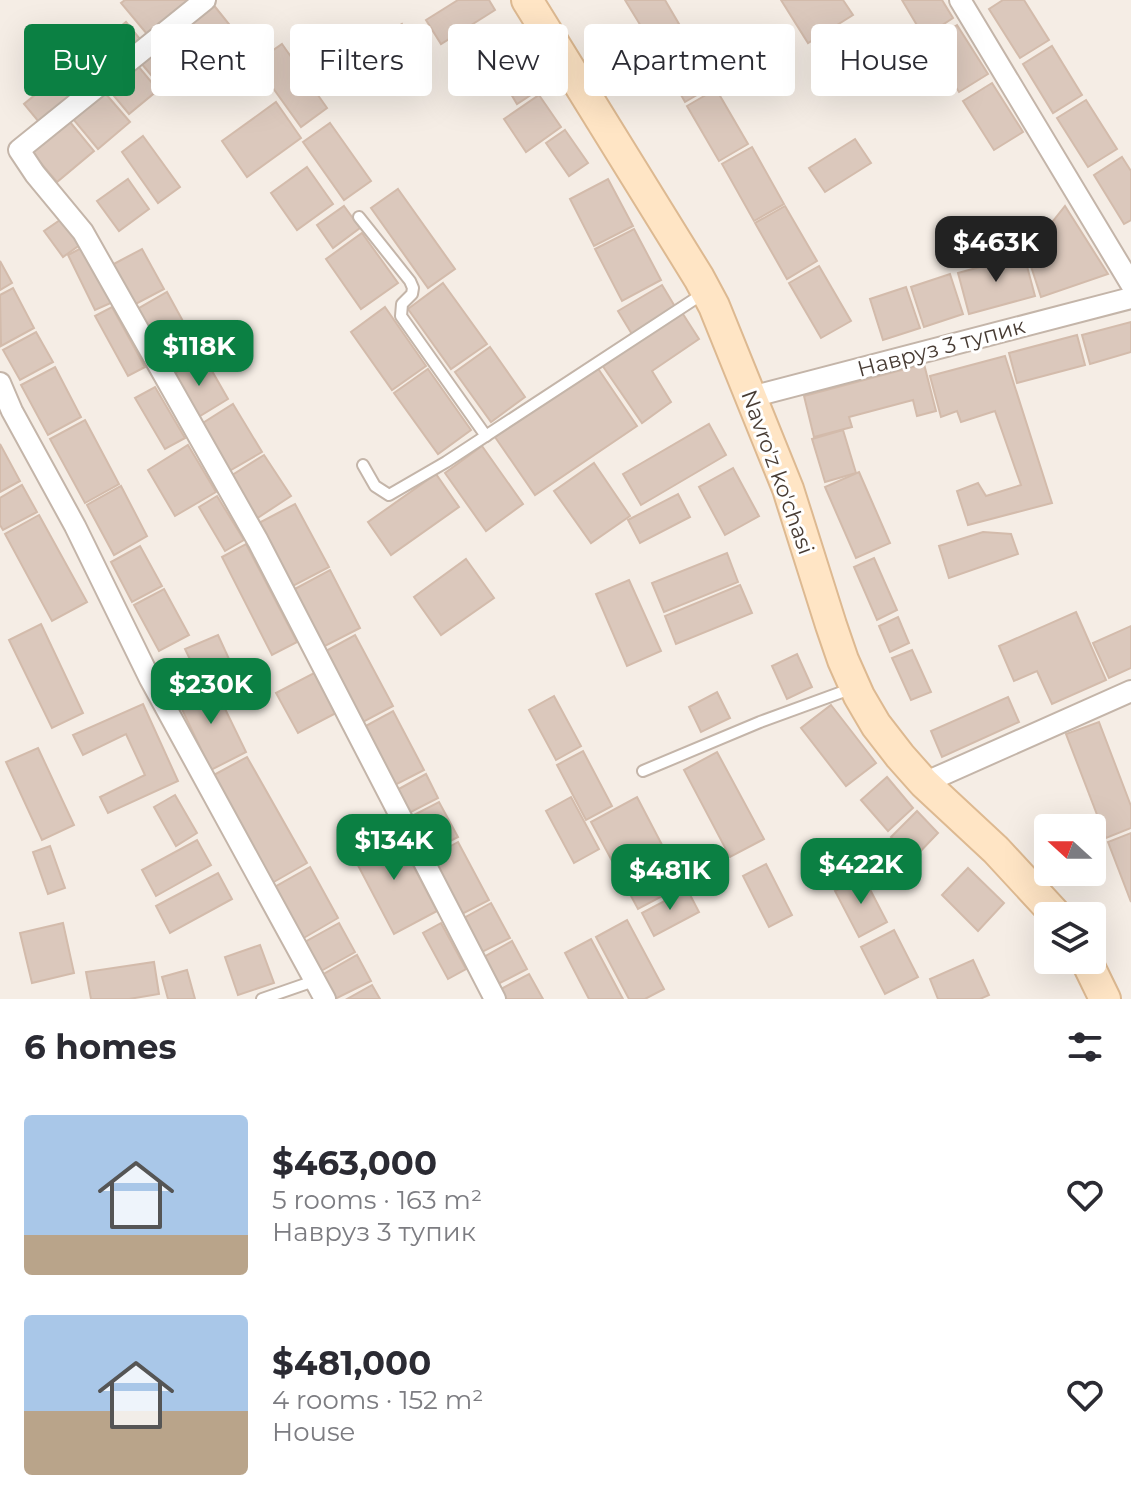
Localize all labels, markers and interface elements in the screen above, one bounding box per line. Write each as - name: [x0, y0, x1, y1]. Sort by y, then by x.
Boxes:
- chip: Buy: [24, 24, 135, 96]
- chip: Rent: [151, 24, 274, 96]
- chip: Filters: [290, 24, 432, 96]
- chip: New: [448, 24, 568, 96]
- chip: Apartment: [584, 24, 795, 96]
- chip: House: [811, 24, 957, 96]
- pin: $463K: [940, 216, 1052, 284]
- text: $463K: [953, 226, 1039, 258]
- street label: Навруз 3 тупик: [854, 312, 1028, 383]
- pin: $118K: [143, 320, 255, 388]
- text: $118K: [162, 330, 236, 362]
- street label: Navro'z ko'chasi: [735, 386, 820, 558]
- pin: $230K: [155, 658, 267, 726]
- text: $230K: [169, 668, 253, 700]
- pin: $134K: [338, 814, 450, 882]
- north arrow: [1034, 814, 1106, 886]
- map controls: [1034, 814, 1106, 974]
- text: $134K: [354, 824, 434, 856]
- pin: $422K: [805, 838, 917, 906]
- pin: $481K: [614, 844, 726, 912]
- text: $422K: [819, 848, 903, 880]
- text: $481K: [629, 854, 711, 886]
- button: layers: [1034, 902, 1106, 974]
- icon: filters: [1063, 1025, 1107, 1069]
- text: 6 homes: [24, 1026, 177, 1068]
- text: $463,000: [272, 1142, 437, 1184]
- icon: home: [88, 1147, 184, 1243]
- icon: heart: [1063, 1173, 1107, 1217]
- text: 5 rooms · 163 m²: [272, 1184, 482, 1216]
- text: Навруз 3 тупик: [272, 1216, 476, 1248]
- text: $481,000: [272, 1342, 431, 1384]
- icon: home: [88, 1347, 184, 1443]
- icon: heart: [1063, 1373, 1107, 1417]
- text: 4 rooms · 152 m²: [272, 1384, 483, 1416]
- text: House: [272, 1416, 355, 1448]

